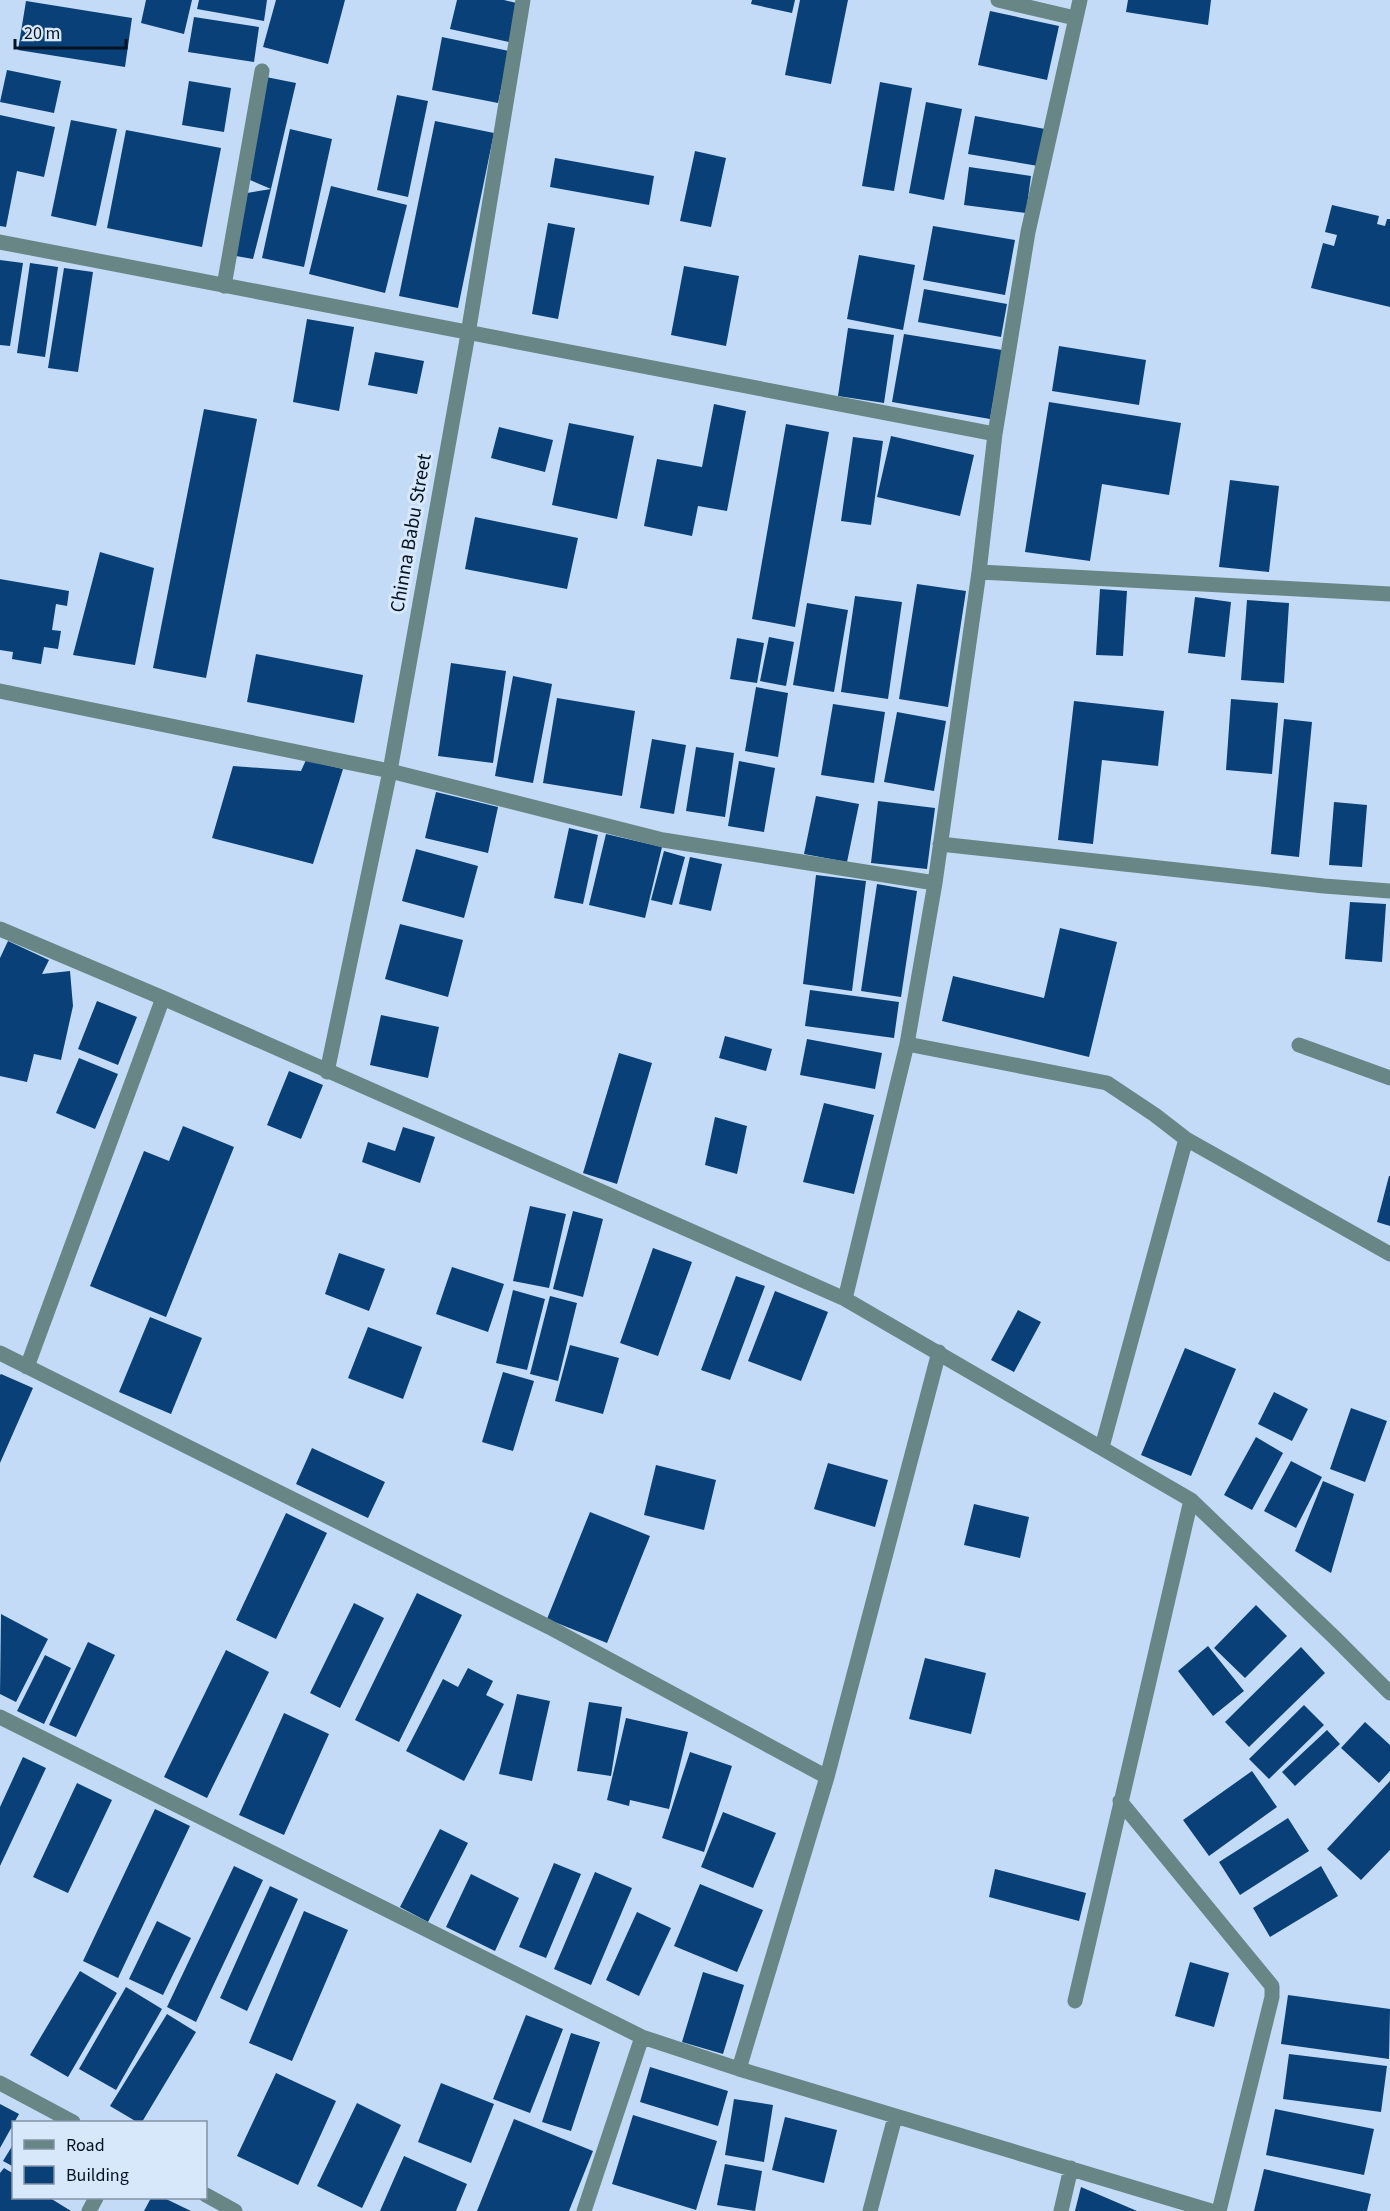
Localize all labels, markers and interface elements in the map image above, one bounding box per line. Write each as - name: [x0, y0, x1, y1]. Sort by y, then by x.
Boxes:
- scale bar: [15, 12, 126, 50]
- text: 20 m: [24, 21, 60, 46]
- street label: Chinna Babu Street: [383, 451, 439, 615]
- legend: [12, 2121, 207, 2199]
- text: Road: [66, 2133, 105, 2158]
- text: Building: [66, 2163, 129, 2188]

